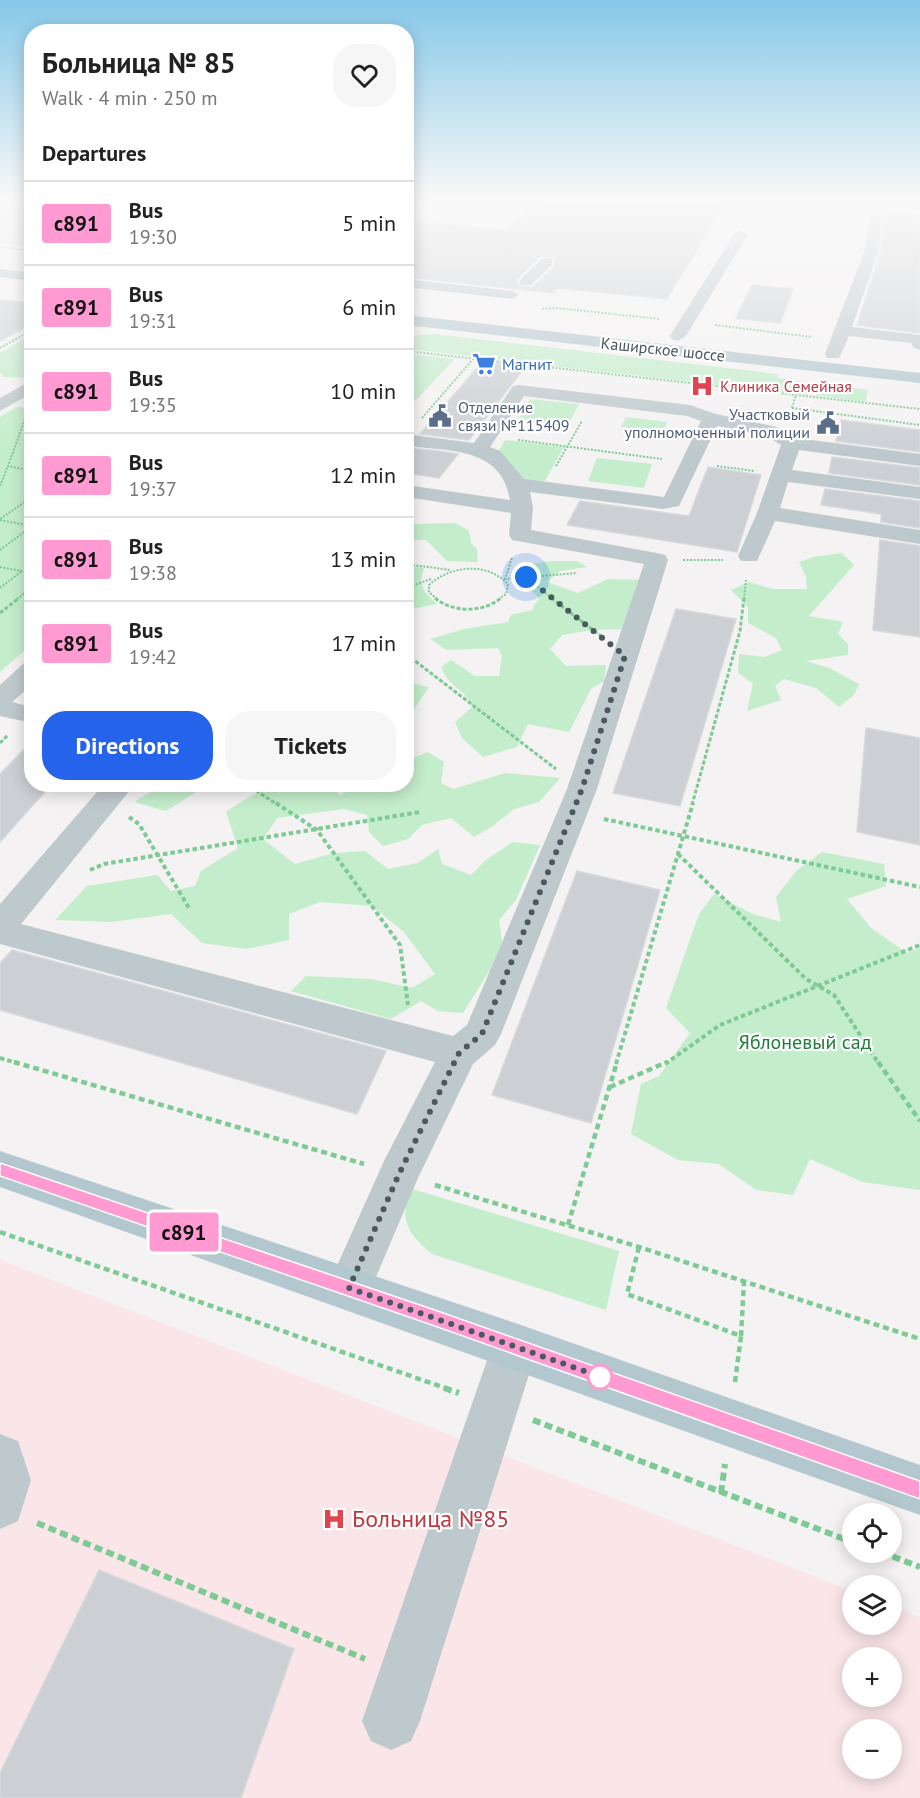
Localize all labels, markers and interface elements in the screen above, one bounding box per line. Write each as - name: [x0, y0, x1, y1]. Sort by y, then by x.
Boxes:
- text: Больница № 85: [42, 44, 236, 81]
- button: heart: [333, 44, 396, 107]
- text: Walk · 4 min · 250 m: [42, 85, 218, 111]
- text: Departures: [42, 139, 146, 167]
- text: Bus: [129, 196, 163, 224]
- text: 5 min: [342, 209, 396, 237]
- text: с891: [54, 210, 99, 237]
- text: 19:30: [129, 224, 177, 250]
- text: Bus: [129, 280, 163, 308]
- text: 6 min: [342, 293, 396, 321]
- text: с891: [54, 294, 99, 321]
- text: 19:31: [129, 308, 177, 334]
- street label: Каширское шоссе: [600, 333, 726, 365]
- supermarket icon: Магнит: [471, 351, 497, 377]
- place label: Магнит: [502, 354, 553, 374]
- text: Bus: [129, 364, 163, 392]
- hospital icon: Клиника Семейная: [689, 373, 715, 399]
- place label: Клиника Семейная: [720, 376, 852, 396]
- text: 10 min: [330, 377, 396, 405]
- text: с891: [54, 378, 99, 405]
- text: 19:35: [129, 392, 177, 418]
- place label: Отделение связи №115409: [458, 397, 570, 435]
- public building icon: Отделение связи №115409: [427, 403, 453, 429]
- place label: Участковый уполномоченный полиции: [624, 404, 810, 442]
- public building icon: Участковый уполномоченный полиции: [815, 410, 841, 436]
- text: Bus: [129, 448, 163, 476]
- text: 12 min: [330, 461, 396, 489]
- text: с891: [54, 462, 99, 489]
- text: 19:37: [129, 476, 177, 502]
- text: Bus: [129, 532, 163, 560]
- text: 13 min: [330, 545, 396, 573]
- text: с891: [54, 546, 99, 573]
- text: 19:38: [129, 560, 177, 586]
- your location: [511, 562, 541, 592]
- text: Bus: [129, 616, 163, 644]
- text: 17 min: [332, 629, 396, 657]
- text: с891: [54, 630, 99, 657]
- text: 19:42: [129, 644, 177, 670]
- button: Directions: [42, 711, 213, 780]
- button: Tickets: [225, 711, 396, 780]
- park label: Яблоневый сад: [739, 1029, 872, 1055]
- line badge: с891: [142, 1212, 226, 1252]
- text: с891: [162, 1219, 206, 1246]
- unlabelled marker: [587, 1364, 613, 1390]
- place label: Больница №85: [352, 1503, 509, 1534]
- map controls: [842, 1503, 902, 1779]
- button: locate: [842, 1503, 902, 1563]
- hospital icon: Больница №85: [321, 1506, 347, 1532]
- button: layers: [842, 1575, 902, 1635]
- button: +: [842, 1647, 902, 1707]
- button: −: [842, 1719, 902, 1779]

